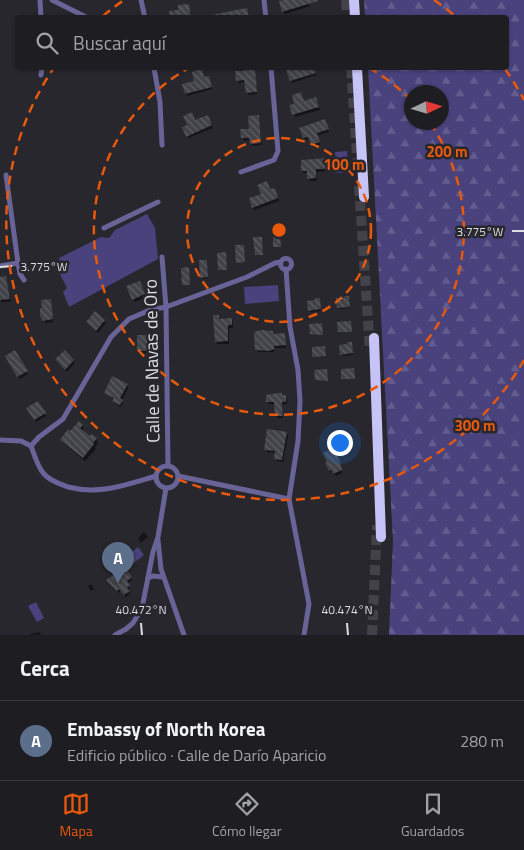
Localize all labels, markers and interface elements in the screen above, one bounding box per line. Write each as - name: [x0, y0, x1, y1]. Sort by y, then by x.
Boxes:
- search box: [15, 15, 509, 70]
- text: Buscar aquí: [73, 28, 166, 57]
- icon: search: [33, 29, 61, 57]
- north arrow: [404, 85, 449, 130]
- text: 200 m: [426, 140, 468, 163]
- text: 100 m: [323, 153, 365, 176]
- centre of rings: [270, 221, 288, 239]
- text: 3.775°W: [457, 222, 504, 241]
- text: 3.775°W: [21, 257, 68, 276]
- street label: Calle de Navas de Oro: [137, 279, 166, 443]
- text: 300 m: [454, 414, 496, 437]
- your location: [327, 430, 353, 456]
- pin: A: [102, 542, 134, 583]
- text: 40.472°N: [115, 600, 167, 619]
- text: 40.474°N: [321, 600, 373, 619]
- text: Cerca: [20, 652, 70, 684]
- text: Embassy of North Korea: [67, 714, 265, 743]
- text: A: [31, 729, 41, 753]
- text: 280 m: [460, 729, 504, 753]
- text: Edificio público · Calle de Darío Aparicio: [67, 743, 326, 767]
- tab: Mapa: [60, 790, 93, 841]
- tab: Cómo llegar: [212, 790, 282, 841]
- tab: Guardados: [401, 790, 464, 841]

